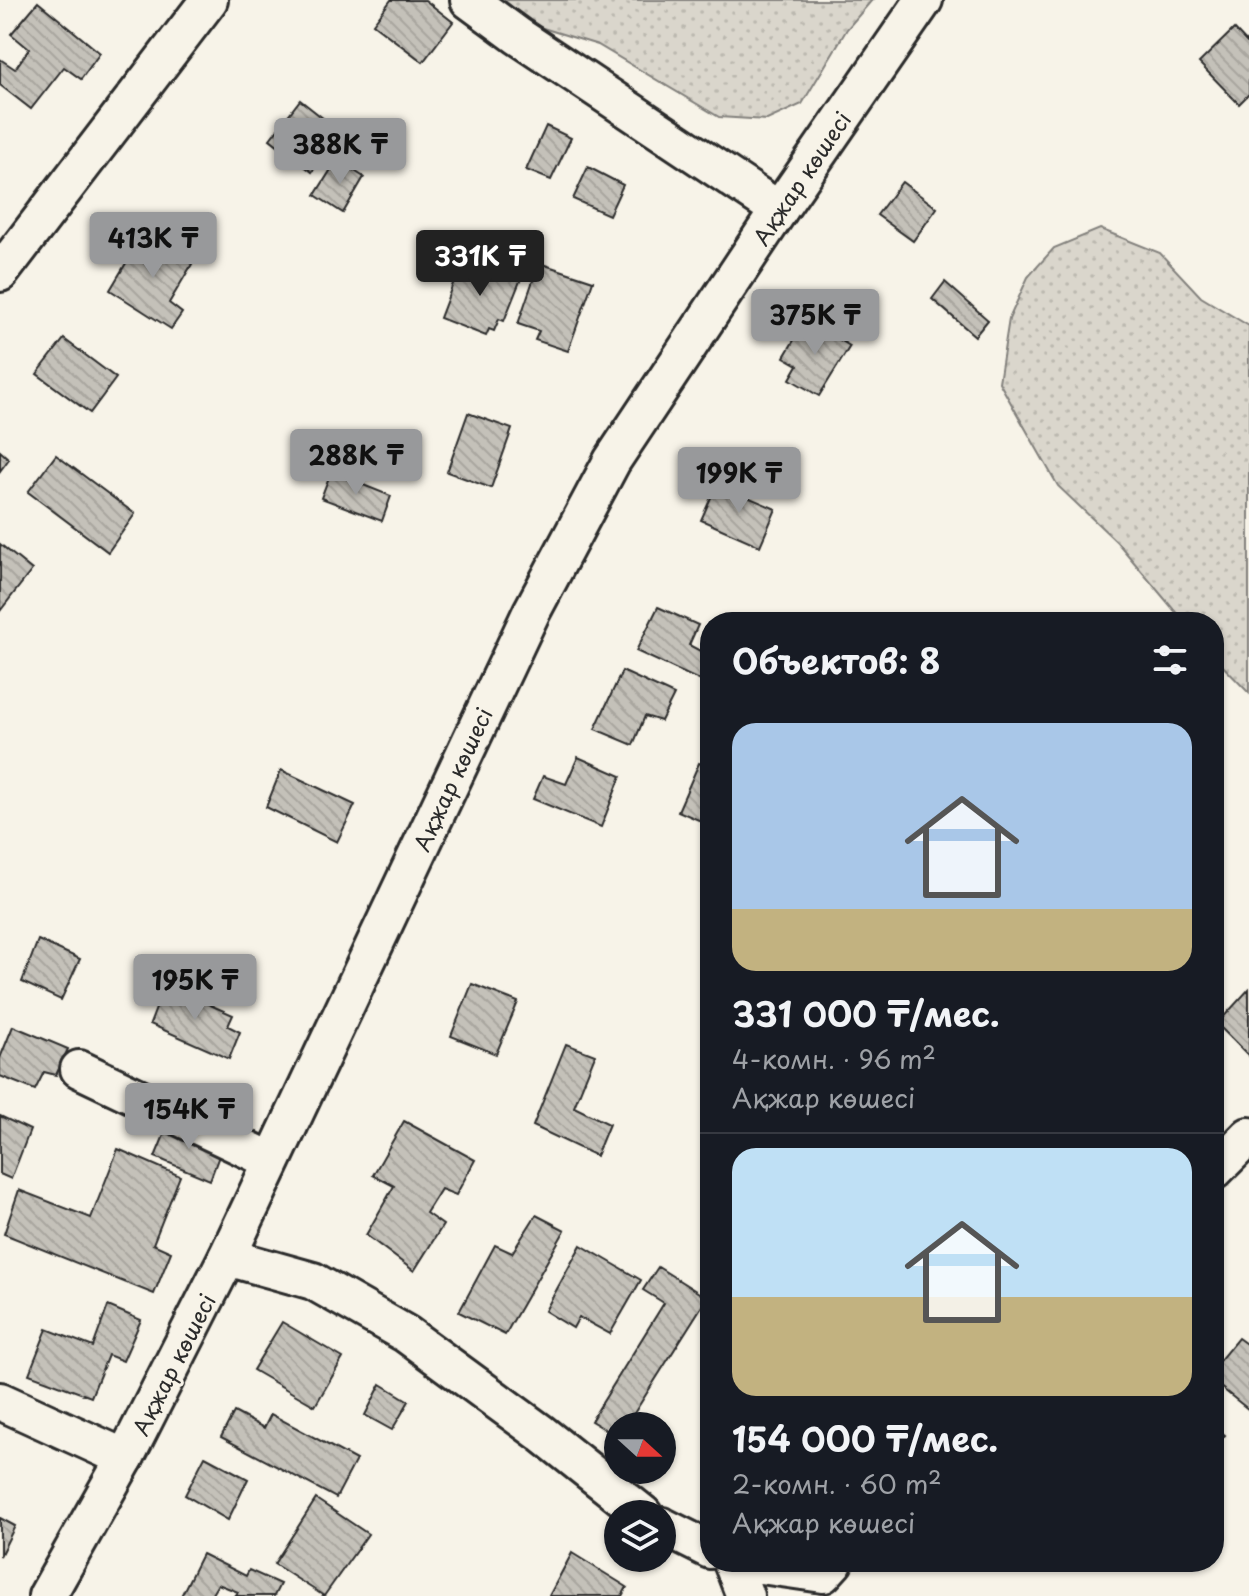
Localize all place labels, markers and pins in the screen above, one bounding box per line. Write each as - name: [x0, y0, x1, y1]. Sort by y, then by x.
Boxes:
- pin: 388K ₸: [275, 118, 405, 186]
- pin: 413K ₸: [88, 212, 218, 280]
- pin: 331K ₸: [415, 230, 545, 298]
- pin: 375K ₸: [750, 289, 880, 357]
- pin: 288K ₸: [291, 429, 421, 497]
- pin: 199K ₸: [674, 447, 804, 515]
- pin: 195K ₸: [130, 954, 260, 1022]
- pin: 154K ₸: [124, 1083, 254, 1151]

